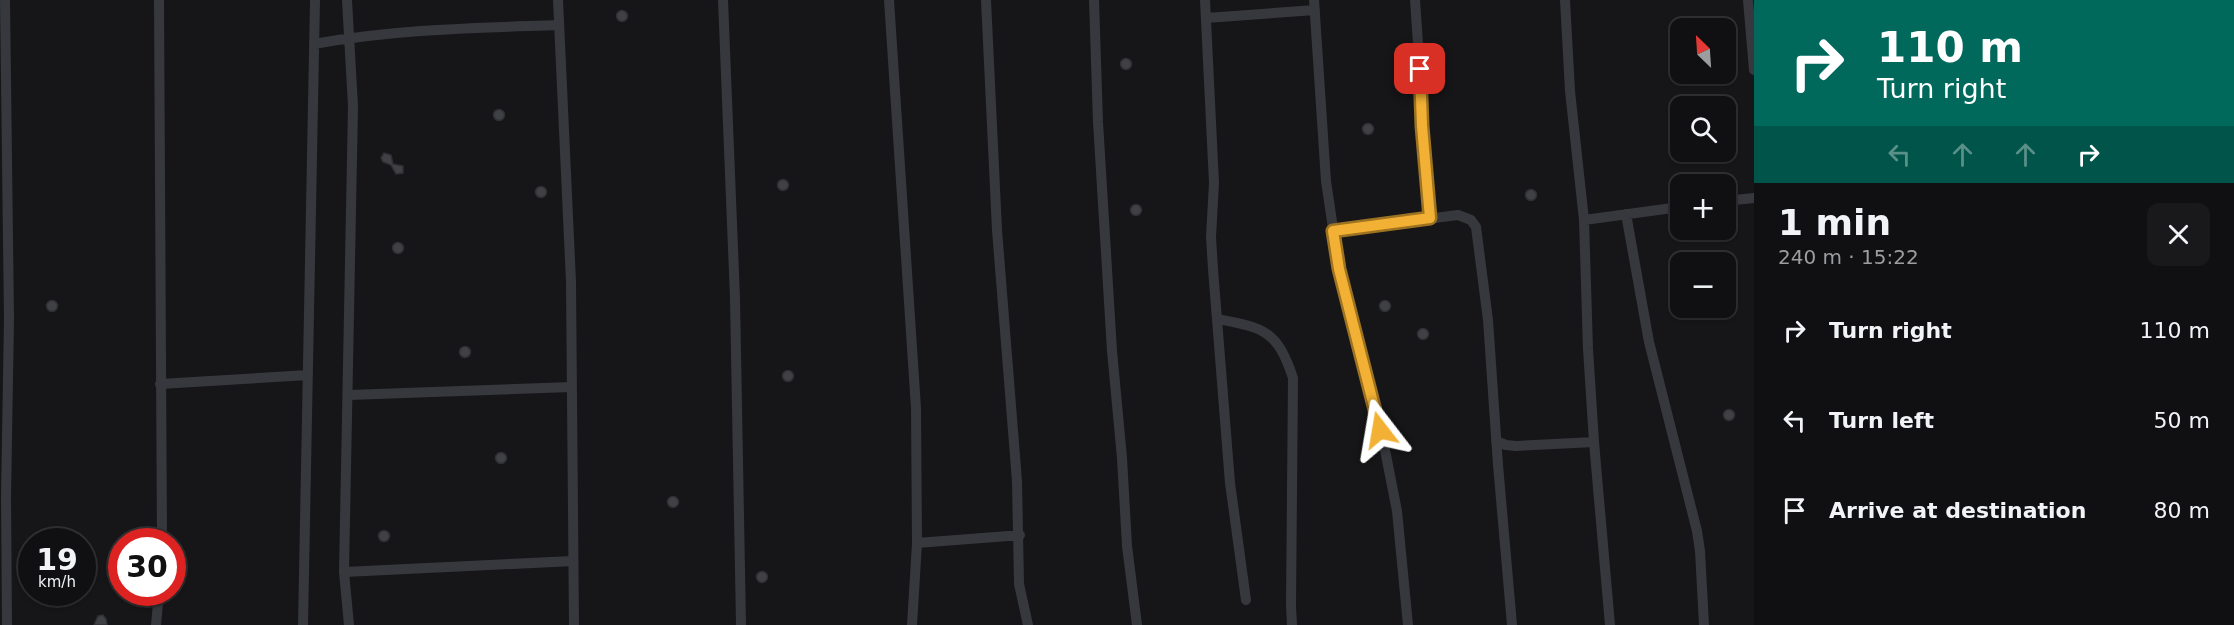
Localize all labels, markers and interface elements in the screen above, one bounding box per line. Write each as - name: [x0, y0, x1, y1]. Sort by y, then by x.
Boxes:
- north arrow: [1670, 18, 1736, 84]
- map controls: [1670, 18, 1736, 318]
- text: 110 m: [1877, 23, 2023, 72]
- icon: right: [1778, 24, 1856, 102]
- pin: [1394, 43, 1445, 94]
- icon: arrive: [1403, 52, 1436, 85]
- text: Turn right: [1877, 73, 2006, 104]
- button: search: [1670, 96, 1736, 162]
- icon: left: [1883, 138, 1916, 171]
- icon: ahead: [1946, 138, 1979, 171]
- icon: ahead: [2009, 138, 2042, 171]
- icon: right: [2072, 138, 2105, 171]
- button: +: [1670, 174, 1736, 240]
- text: 1 min: [1778, 202, 1891, 243]
- button: close: [2147, 203, 2210, 266]
- text: 240 m · 15:22: [1778, 245, 1919, 269]
- button: −: [1670, 252, 1736, 318]
- icon: right: [1778, 314, 1811, 347]
- text: Turn right: [1829, 318, 1952, 343]
- text: 110 m: [2140, 318, 2210, 343]
- position arrow: [1348, 398, 1412, 462]
- icon: left: [1778, 404, 1811, 437]
- text: Turn left: [1829, 408, 1934, 433]
- text: 50 m: [2154, 408, 2210, 433]
- icon: arrive: [1778, 494, 1811, 527]
- text: Arrive at destination: [1829, 498, 2086, 523]
- text: 80 m: [2154, 498, 2210, 523]
- speed limit sign: 30: [108, 528, 186, 606]
- text: 19: [36, 542, 78, 577]
- text: km/h: [38, 573, 76, 591]

